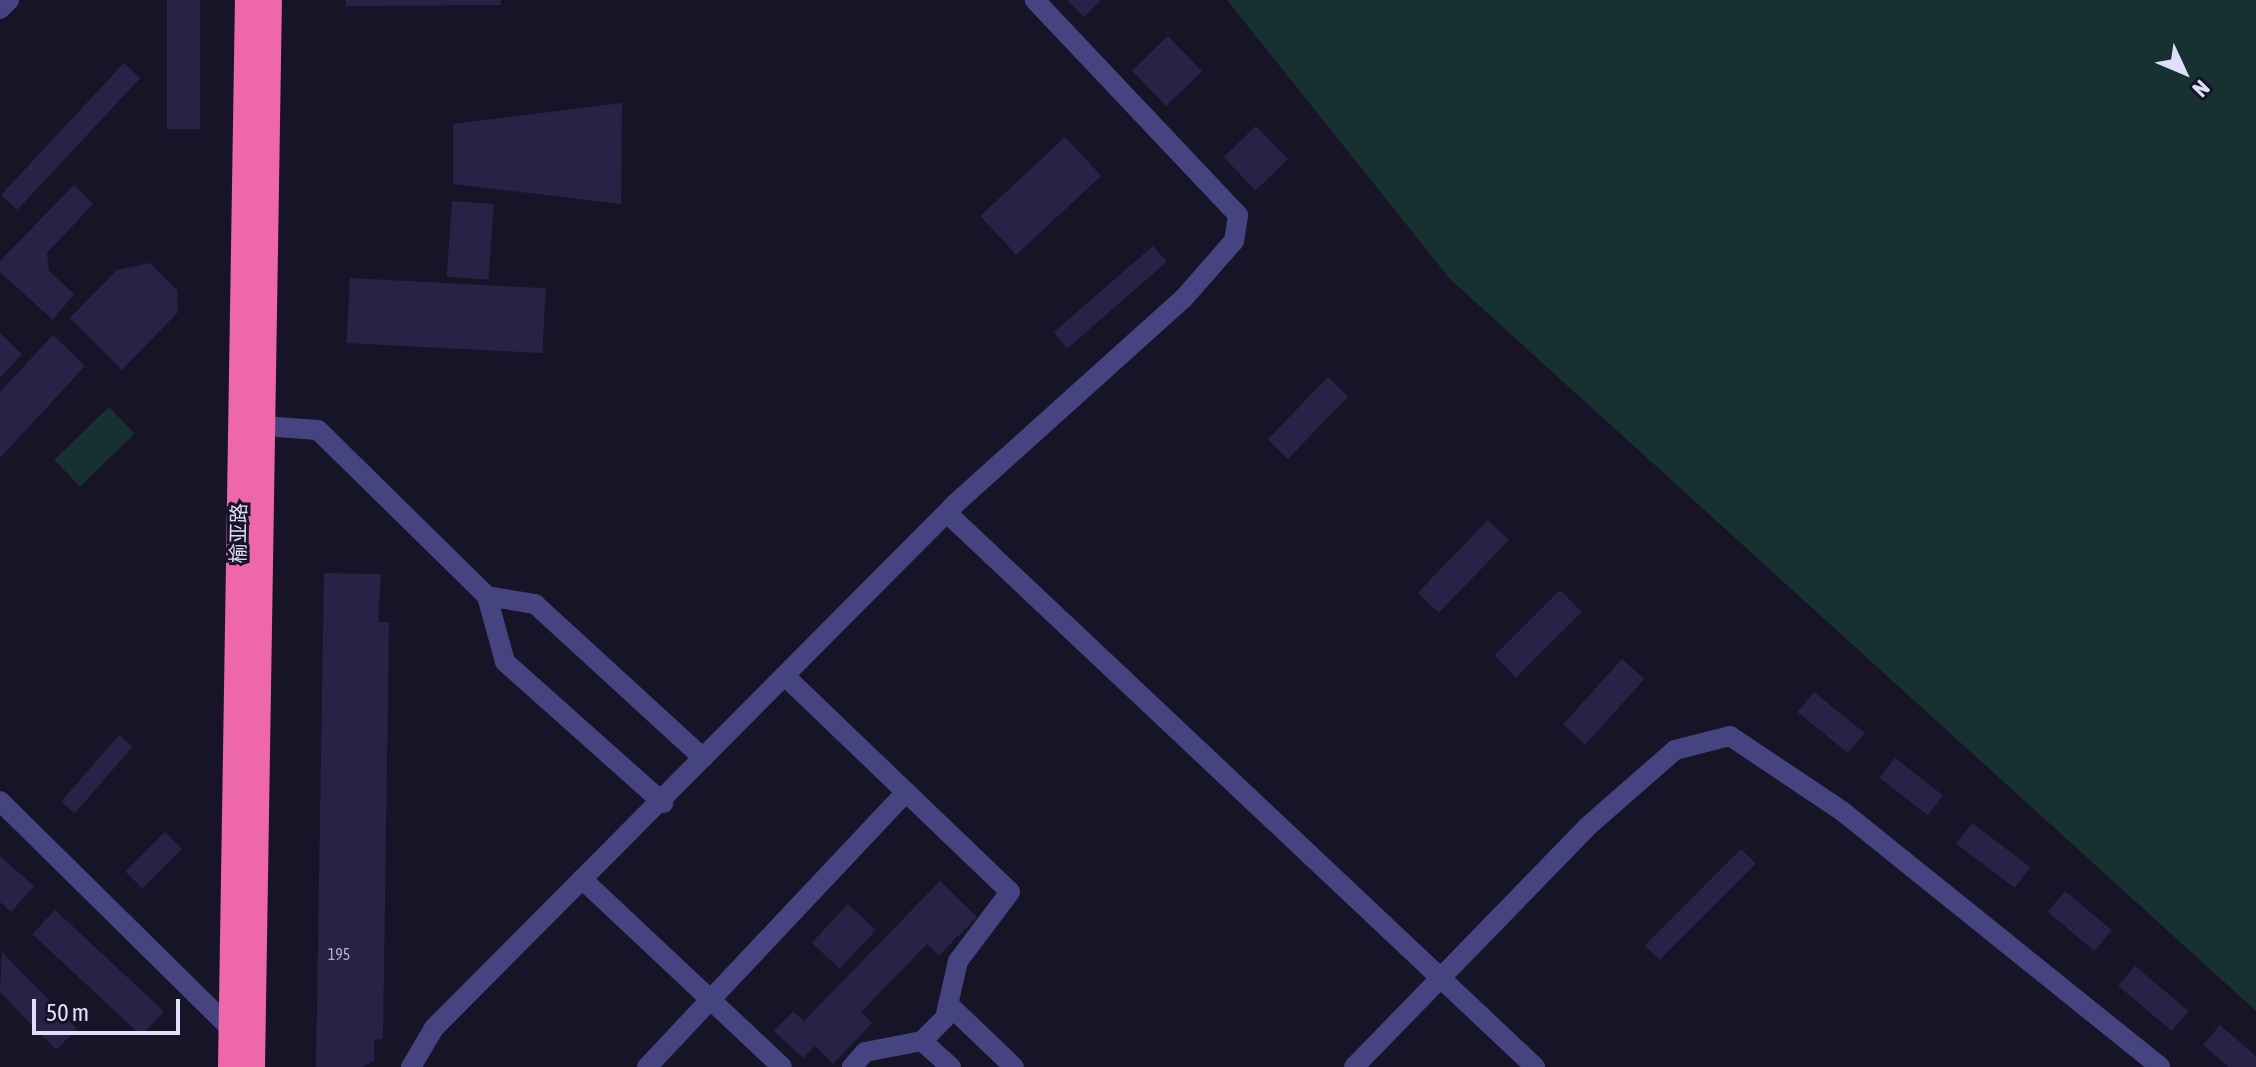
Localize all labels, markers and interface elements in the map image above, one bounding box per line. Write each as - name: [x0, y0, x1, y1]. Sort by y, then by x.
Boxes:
- north arrow: [2144, 32, 2224, 112]
- text: N: [2187, 75, 2215, 102]
- street label: 榆亚路: [225, 503, 251, 563]
- house number: 195: [328, 944, 350, 964]
- scale bar: [36, 983, 184, 1033]
- text: 50 m: [46, 999, 89, 1026]

